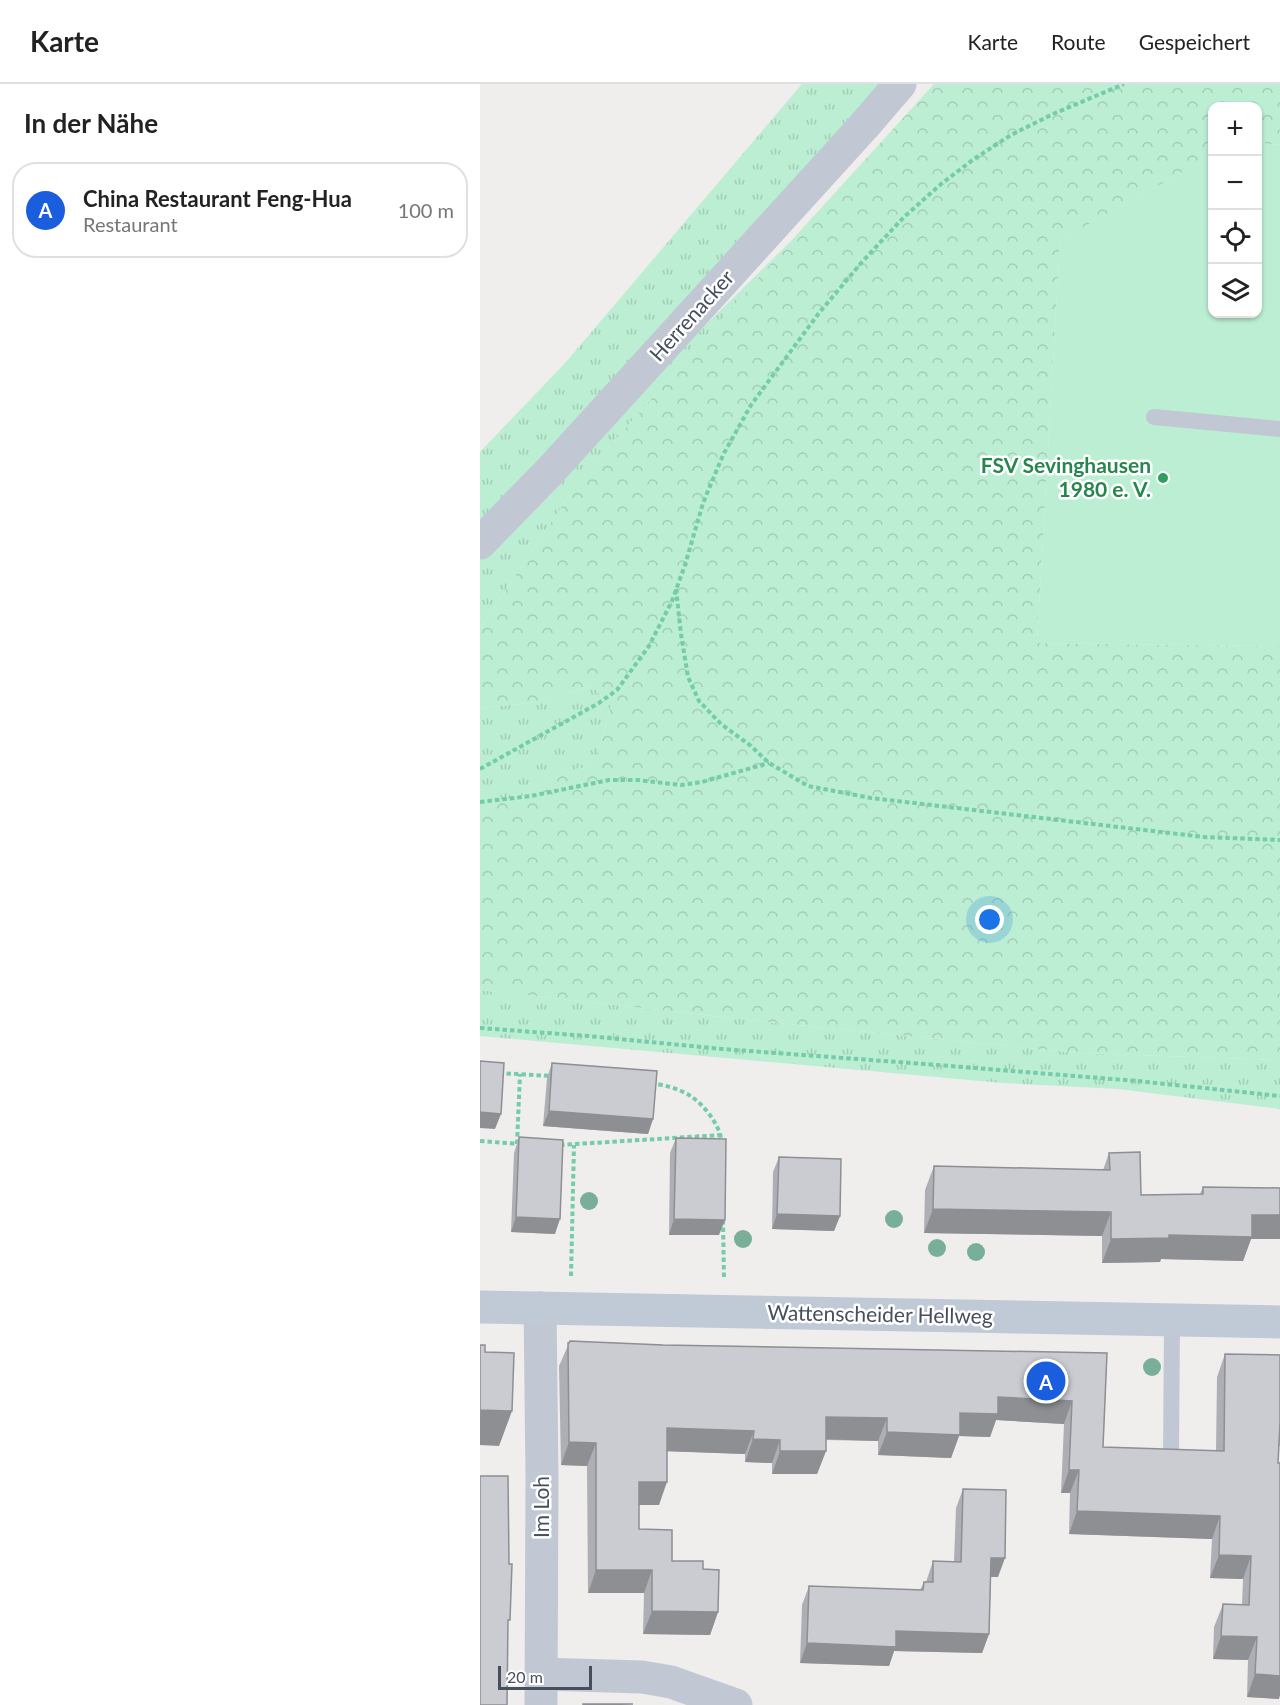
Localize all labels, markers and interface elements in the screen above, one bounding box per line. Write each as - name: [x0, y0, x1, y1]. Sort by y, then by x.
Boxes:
- text: Karte: [30, 24, 99, 58]
- text: Karte: [968, 29, 1018, 54]
- text: Route: [1051, 29, 1106, 54]
- text: Gespeichert: [1139, 29, 1250, 54]
- map controls: [1208, 102, 1262, 318]
- button: +: [1208, 102, 1262, 156]
- text: In der Nähe: [24, 107, 158, 139]
- button: −: [1208, 156, 1262, 210]
- text: China Restaurant Feng-Hua: [83, 185, 352, 212]
- text: A: [39, 198, 52, 222]
- text: 100 m: [398, 198, 454, 222]
- button: locate: [1208, 210, 1262, 264]
- text: Restaurant: [83, 212, 178, 236]
- street label: Herrenacker: [644, 264, 738, 366]
- button: layers: [1208, 264, 1262, 318]
- place label: FSV Sevinghausen 1980 e. V.: [981, 452, 1151, 501]
- marker: FSV Sevinghausen 1980 e. V.: [1156, 471, 1170, 485]
- your location: [975, 905, 1004, 934]
- street label: Wattenscheider Hellweg: [767, 1299, 993, 1328]
- pin: A: [1026, 1358, 1066, 1404]
- street label: Im Loh: [528, 1476, 553, 1538]
- scale bar: [498, 1663, 592, 1690]
- text: 20 m: [507, 1667, 543, 1686]

